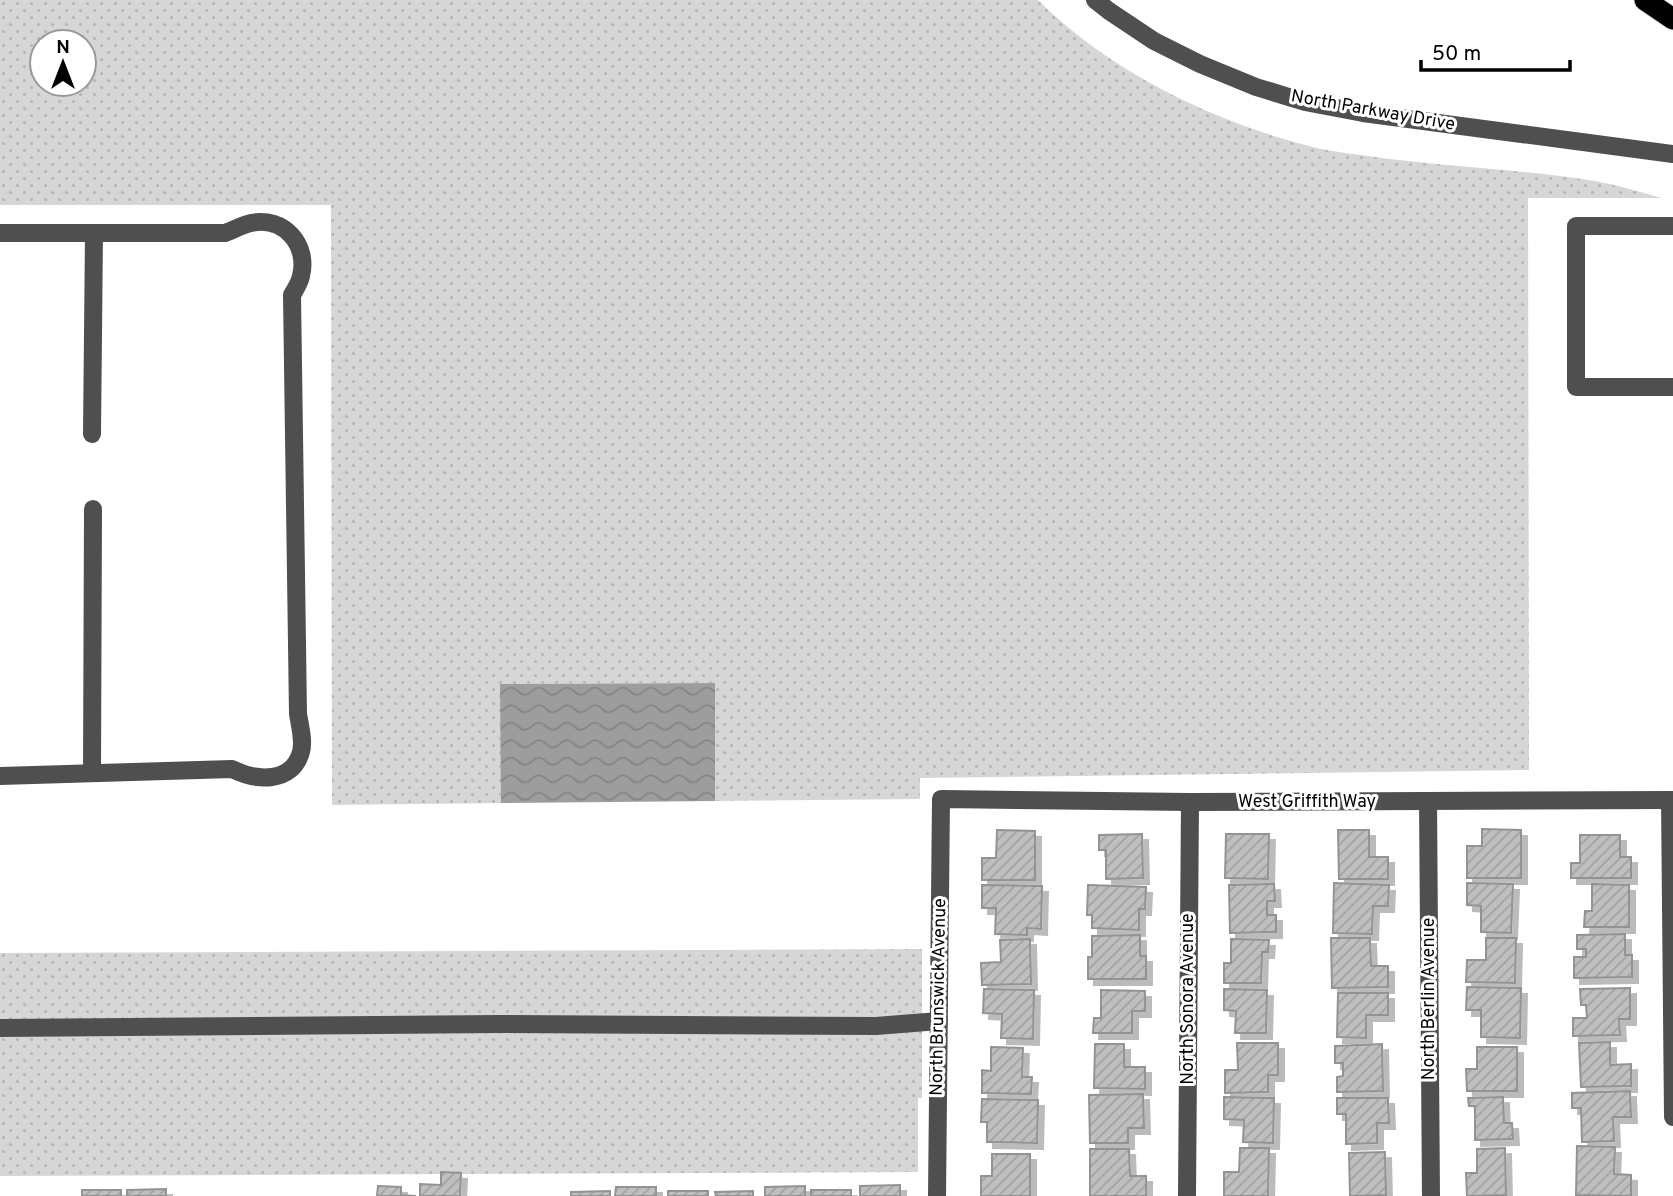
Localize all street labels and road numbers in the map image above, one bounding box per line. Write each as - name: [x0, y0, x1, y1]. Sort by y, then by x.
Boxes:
- street label: North Parkway Drive: [1289, 85, 1457, 137]
- street label: West Griffith Way: [1238, 791, 1376, 814]
- street label: North Brunswick Avenue: [926, 898, 952, 1096]
- street label: North Sonora Avenue: [1177, 913, 1200, 1085]
- street label: North Berlin Avenue: [1418, 918, 1441, 1080]

